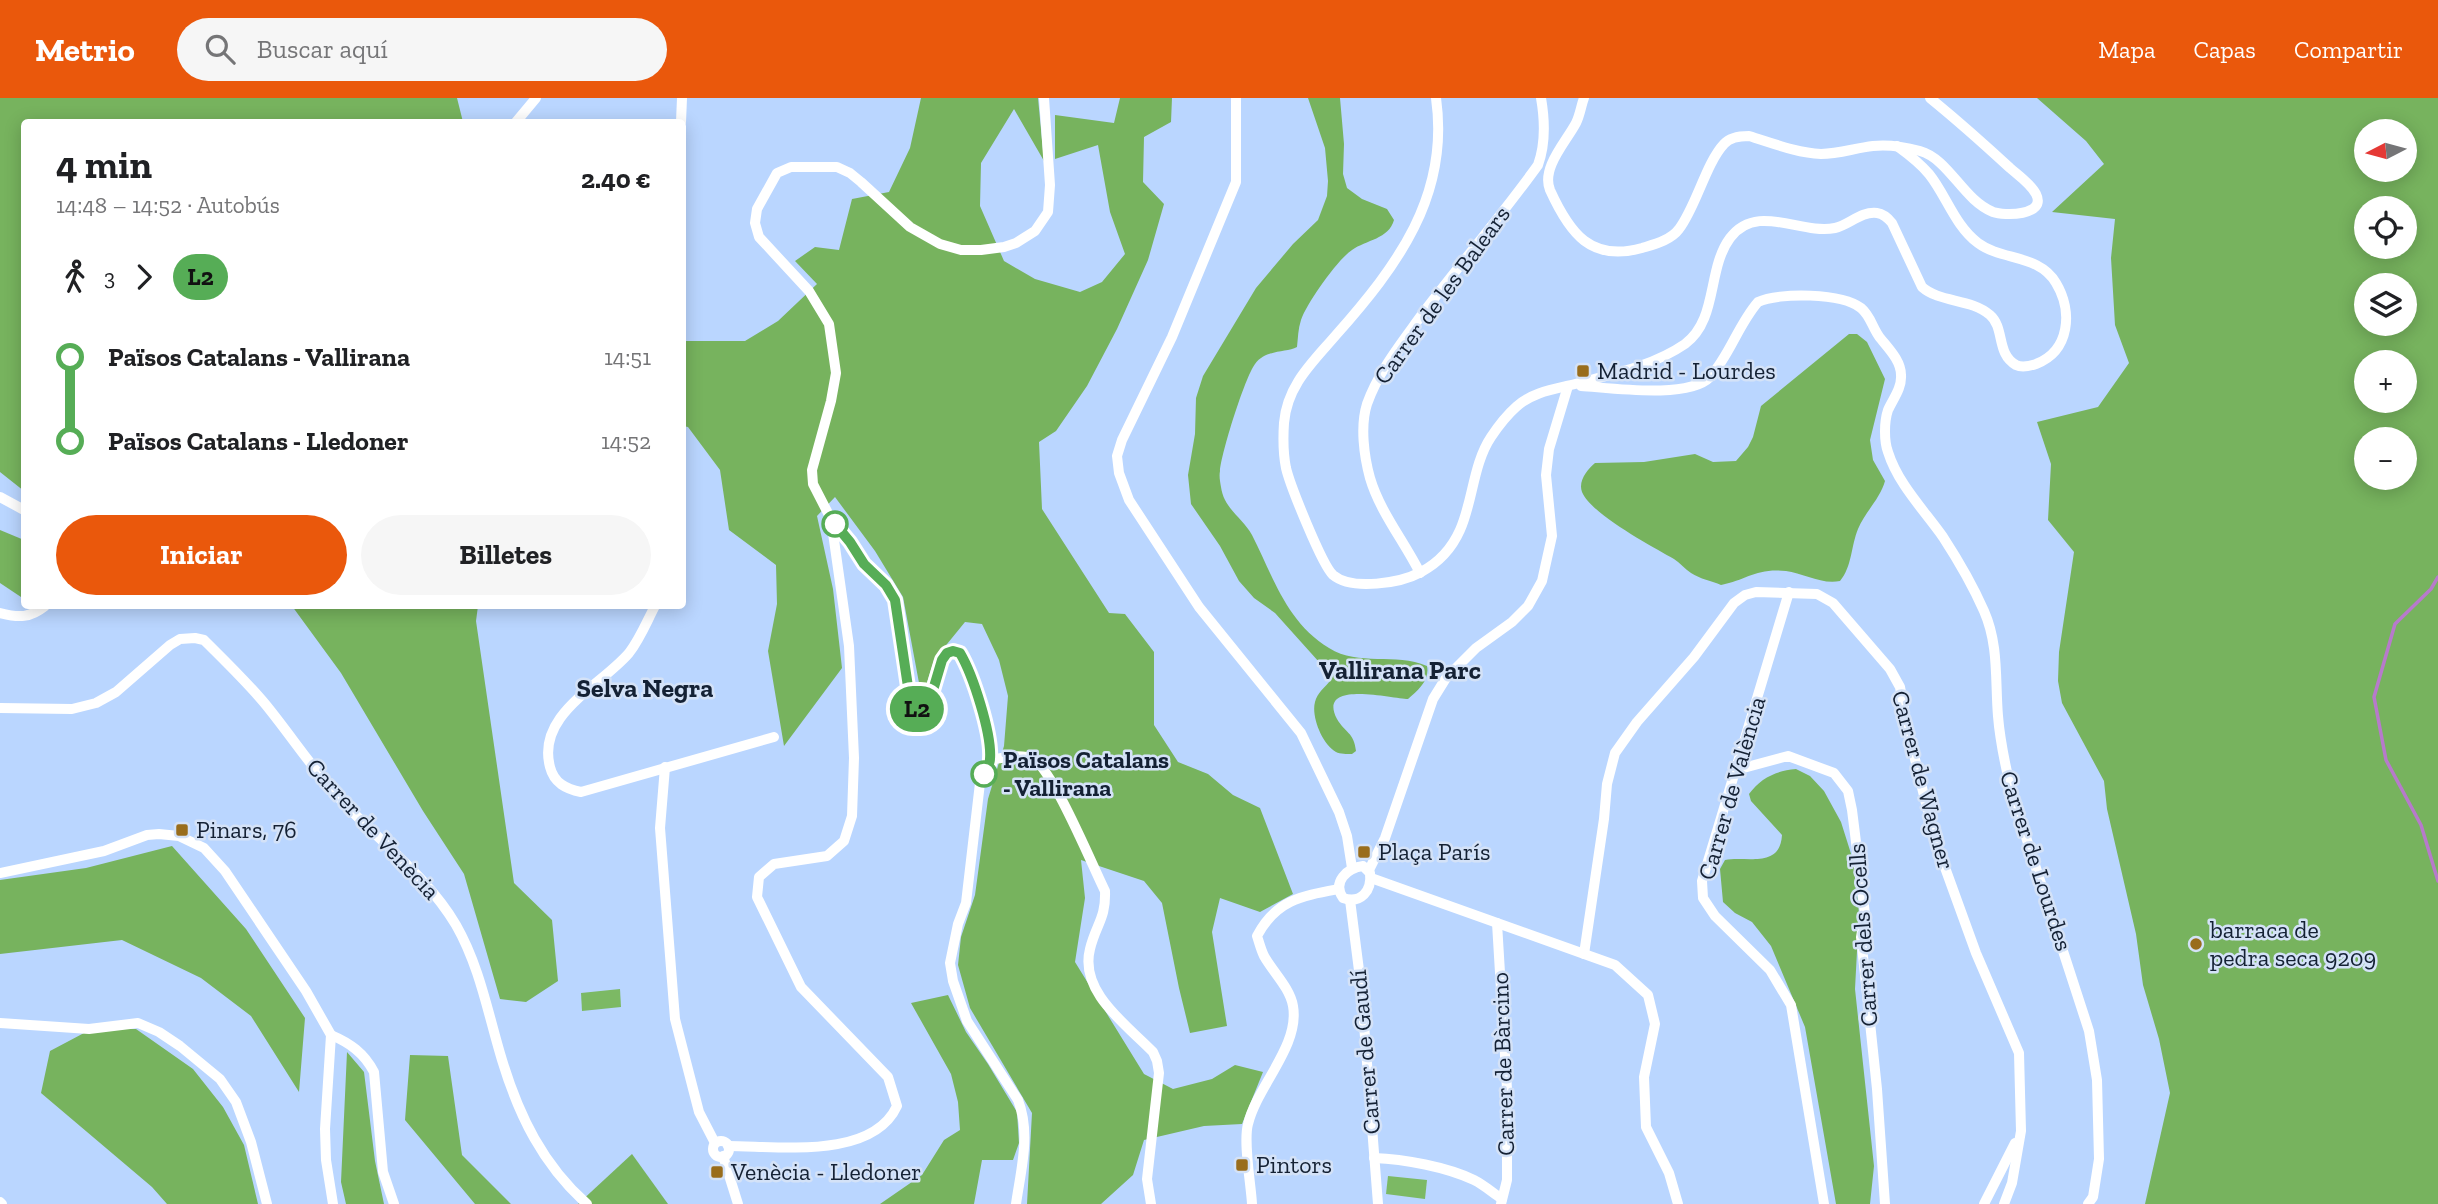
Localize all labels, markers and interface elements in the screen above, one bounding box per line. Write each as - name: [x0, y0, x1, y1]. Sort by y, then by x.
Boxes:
- search box: [177, 18, 667, 81]
- text: Metrio: [35, 30, 135, 69]
- icon: search: [201, 30, 239, 68]
- text: Buscar aquí: [257, 33, 388, 65]
- text: Mapa: [2098, 35, 2155, 64]
- text: Capas: [2193, 35, 2256, 64]
- text: Compartir: [2294, 35, 2403, 64]
- north arrow: [2354, 119, 2417, 182]
- map controls: [2354, 119, 2417, 490]
- text: 4 min: [56, 142, 152, 188]
- text: 2.40 €: [581, 163, 651, 195]
- text: 14:48 – 14:52 · Autobús: [56, 191, 280, 219]
- button: locate: [2354, 196, 2417, 259]
- street label: Carrer de les Balears: [1367, 200, 1516, 389]
- icon: walk: [56, 258, 94, 296]
- icon: forward: [125, 258, 163, 296]
- text: L2: [187, 262, 214, 291]
- text: 3: [104, 263, 115, 291]
- button: layers: [2354, 273, 2417, 336]
- text: Països Catalans - Vallirana: [108, 341, 410, 373]
- text: 14:51: [604, 343, 651, 371]
- button: +: [2354, 350, 2417, 413]
- place label: Madrid - Lourdes: [1597, 356, 1776, 385]
- marker: Madrid - Lourdes: [1575, 363, 1591, 379]
- text: Països Catalans - Lledoner: [108, 425, 408, 457]
- text: 14:52: [601, 427, 651, 455]
- button: −: [2354, 427, 2417, 490]
- unlabelled marker: [822, 511, 848, 537]
- button: Iniciar: [56, 515, 347, 595]
- button: Billetes: [361, 515, 651, 595]
- district label: Vallirana Parc: [1319, 654, 1481, 686]
- district label: Selva Negra: [577, 672, 713, 704]
- line badge: L2: [886, 686, 948, 732]
- street label: Carrer de Wagner: [1886, 687, 1961, 872]
- street label: Carrer de València: [1692, 693, 1772, 883]
- text: L2: [904, 694, 930, 723]
- place label: Països Catalans - Vallirana: [1003, 745, 1169, 802]
- street label: Carrer de Venècia: [301, 752, 446, 906]
- marker: Països Catalans - Vallirana: [971, 761, 997, 787]
- street label: Carrer de Lourdes: [1994, 767, 2079, 954]
- place label: Pinars, 76: [196, 815, 297, 844]
- marker: Pinars, 76: [174, 822, 190, 838]
- place label: Plaça París: [1378, 837, 1490, 866]
- street label: Carrer dels Ocells: [1842, 842, 1883, 1028]
- marker: Plaça París: [1356, 844, 1372, 860]
- place label: barraca de pedra seca 9209: [2209, 915, 2376, 972]
- marker: barraca de pedra seca 9209: [2188, 936, 2204, 952]
- street label: Carrer de Gaudí: [1343, 968, 1386, 1136]
- street label: Carrer de Bàrcino: [1485, 972, 1520, 1156]
- place label: Pintors: [1256, 1150, 1332, 1179]
- place label: Venècia - Lledoner: [730, 1157, 921, 1186]
- marker: Pintors: [1234, 1157, 1250, 1173]
- marker: Venècia - Lledoner: [709, 1164, 725, 1180]

